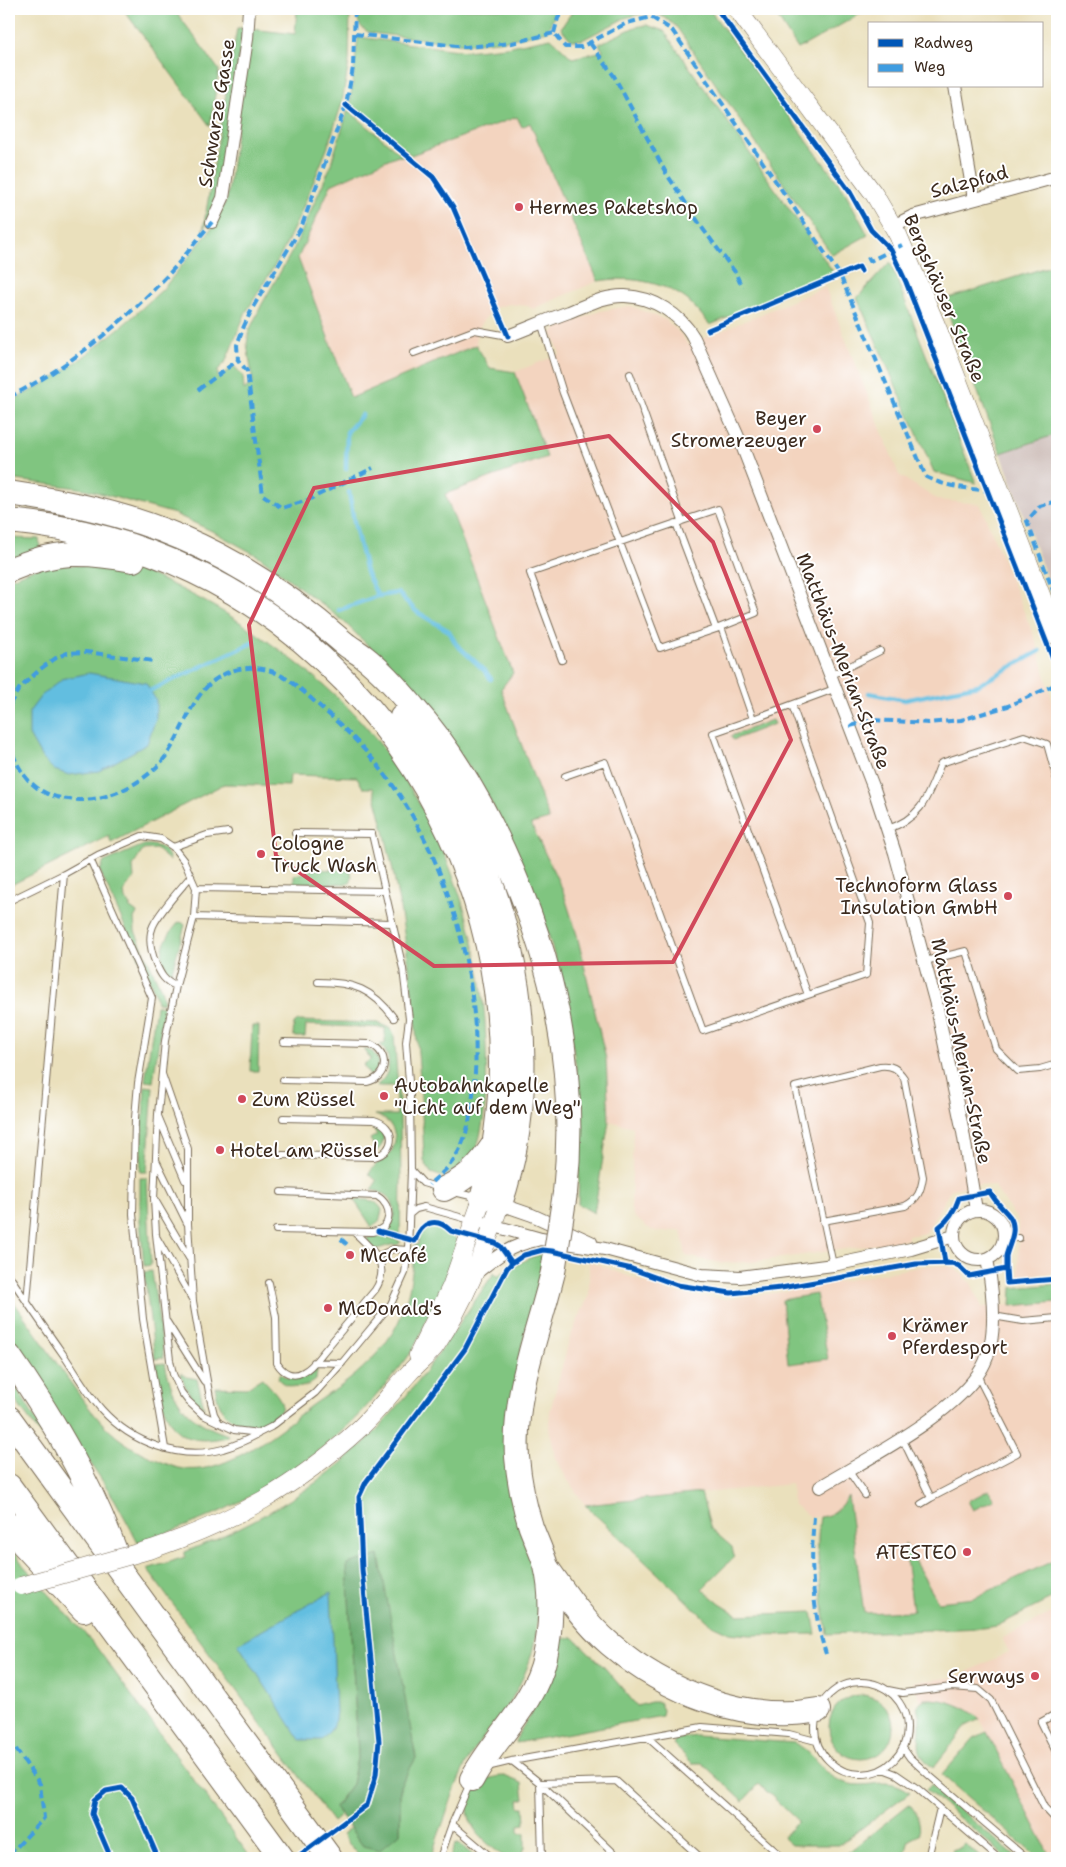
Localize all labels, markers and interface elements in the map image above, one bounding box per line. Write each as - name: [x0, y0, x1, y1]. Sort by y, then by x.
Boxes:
- legend: [868, 22, 1044, 88]
- text: Radweg: [914, 33, 973, 53]
- street label: Schwarze Gasse: [192, 37, 241, 189]
- text: Weg: [914, 57, 945, 77]
- street label: Salzpfad: [928, 159, 1011, 204]
- place label: Hermes Paketshop: [529, 195, 698, 220]
- marker: Hermes Paketshop: [513, 201, 525, 213]
- street label: Bergshäuser Straße: [898, 210, 991, 386]
- place label: Beyer Stromerzeuger: [671, 406, 807, 453]
- marker: Beyer Stromerzeuger: [811, 423, 823, 435]
- street label: Matthäus-Merian-Straße: [791, 549, 896, 773]
- place label: Cologne Truck Wash: [271, 831, 377, 878]
- marker: Cologne Truck Wash: [255, 848, 267, 860]
- place label: Technoform Glass Insulation GmbH: [835, 873, 998, 920]
- marker: Technoform Glass Insulation GmbH: [1002, 890, 1014, 902]
- street label: Matthäus-Merian-Straße: [925, 936, 998, 1166]
- place label: Autobahnkapelle "Licht auf dem Weg": [394, 1073, 581, 1120]
- place label: Zum Rüssel: [252, 1087, 355, 1112]
- marker: Autobahnkapelle "Licht auf dem Weg": [378, 1090, 390, 1102]
- marker: Zum Rüssel: [236, 1093, 248, 1105]
- place label: Hotel am Rüssel: [230, 1138, 379, 1163]
- marker: Hotel am Rüssel: [214, 1144, 226, 1156]
- place label: McCafé: [360, 1243, 427, 1268]
- marker: McCafé: [344, 1249, 356, 1261]
- place label: McDonald's: [338, 1296, 442, 1321]
- marker: McDonald's: [322, 1302, 334, 1314]
- place label: Krämer Pferdesport: [902, 1313, 1008, 1360]
- marker: Krämer Pferdesport: [886, 1330, 898, 1342]
- place label: ATESTEO: [876, 1540, 957, 1565]
- marker: ATESTEO: [961, 1546, 973, 1558]
- place label: Serways: [948, 1664, 1025, 1689]
- marker: Serways: [1029, 1670, 1041, 1682]

